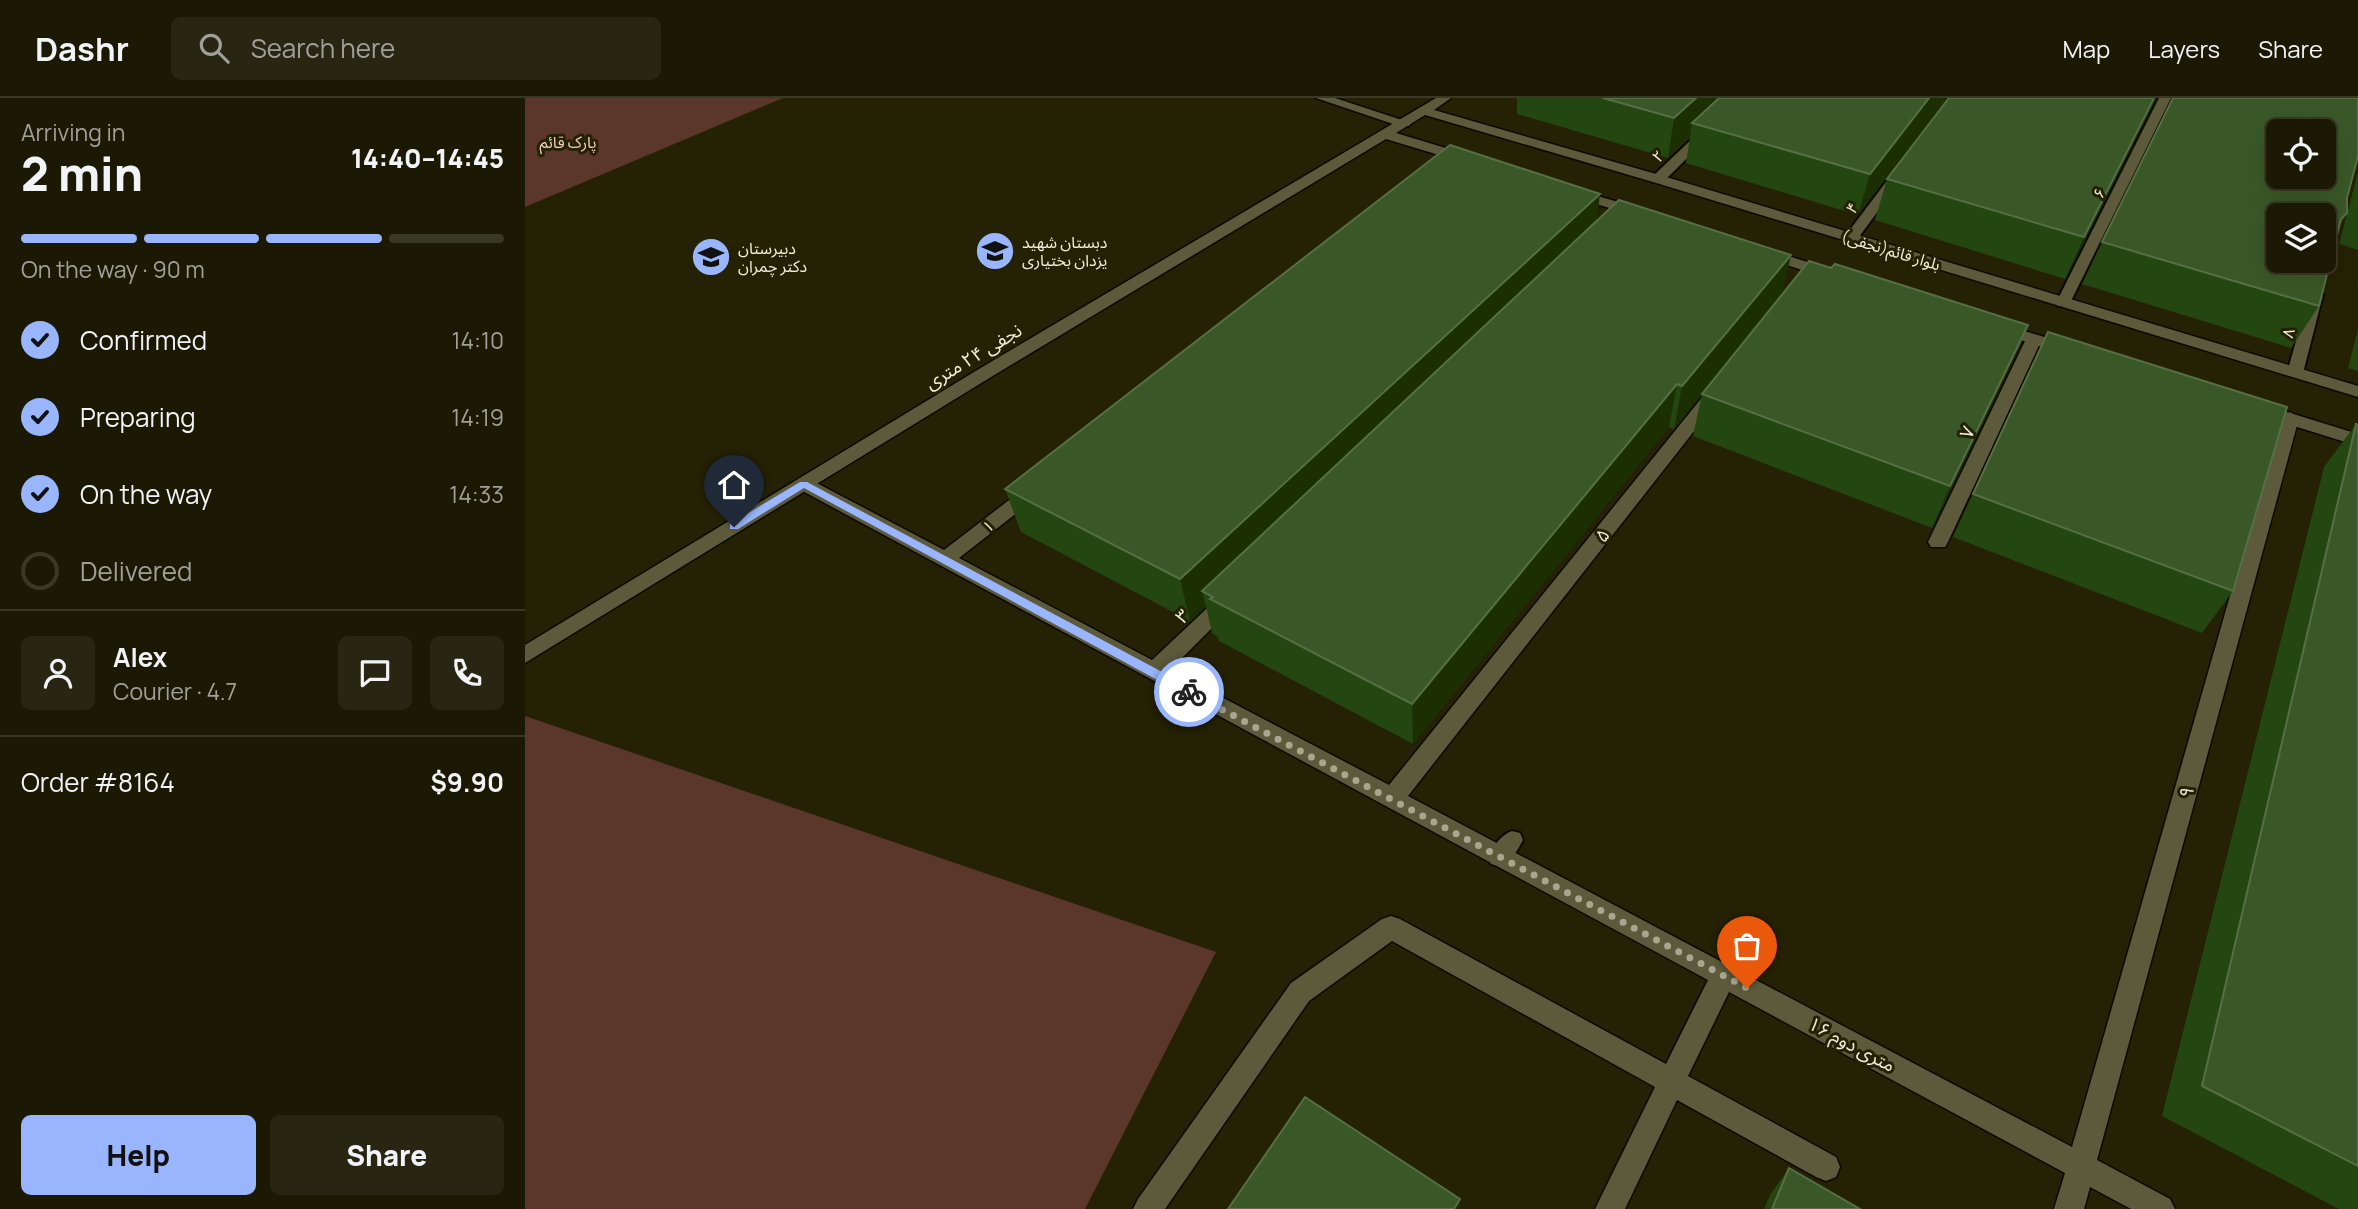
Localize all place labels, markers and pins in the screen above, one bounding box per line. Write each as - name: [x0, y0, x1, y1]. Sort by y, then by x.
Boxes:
- school or university icon: دبستان شهید یزدان بختیاری: [974, 230, 1016, 272]
- place label: دبستان شهید یزدان بختیاری: [1022, 231, 1107, 271]
- school or university icon: دبیرستان دکتر چمران: [690, 236, 732, 278]
- place label: دبیرستان دکتر چمران: [738, 237, 807, 277]
- pin: [704, 455, 764, 527]
- pin: [1717, 916, 1777, 988]

